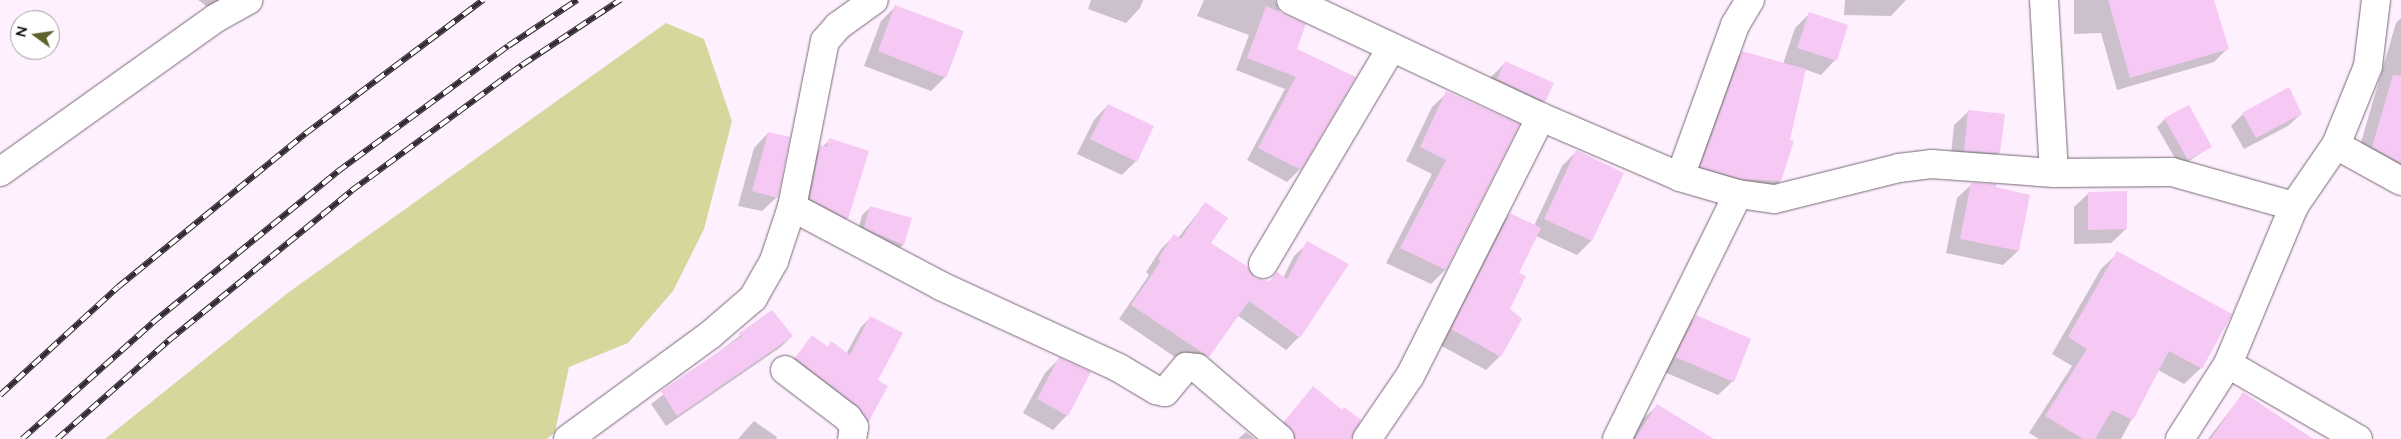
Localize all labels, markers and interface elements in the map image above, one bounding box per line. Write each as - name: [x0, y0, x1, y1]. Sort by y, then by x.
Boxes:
- north arrow: [10, 10, 60, 60]
- text: N: [11, 24, 31, 39]

